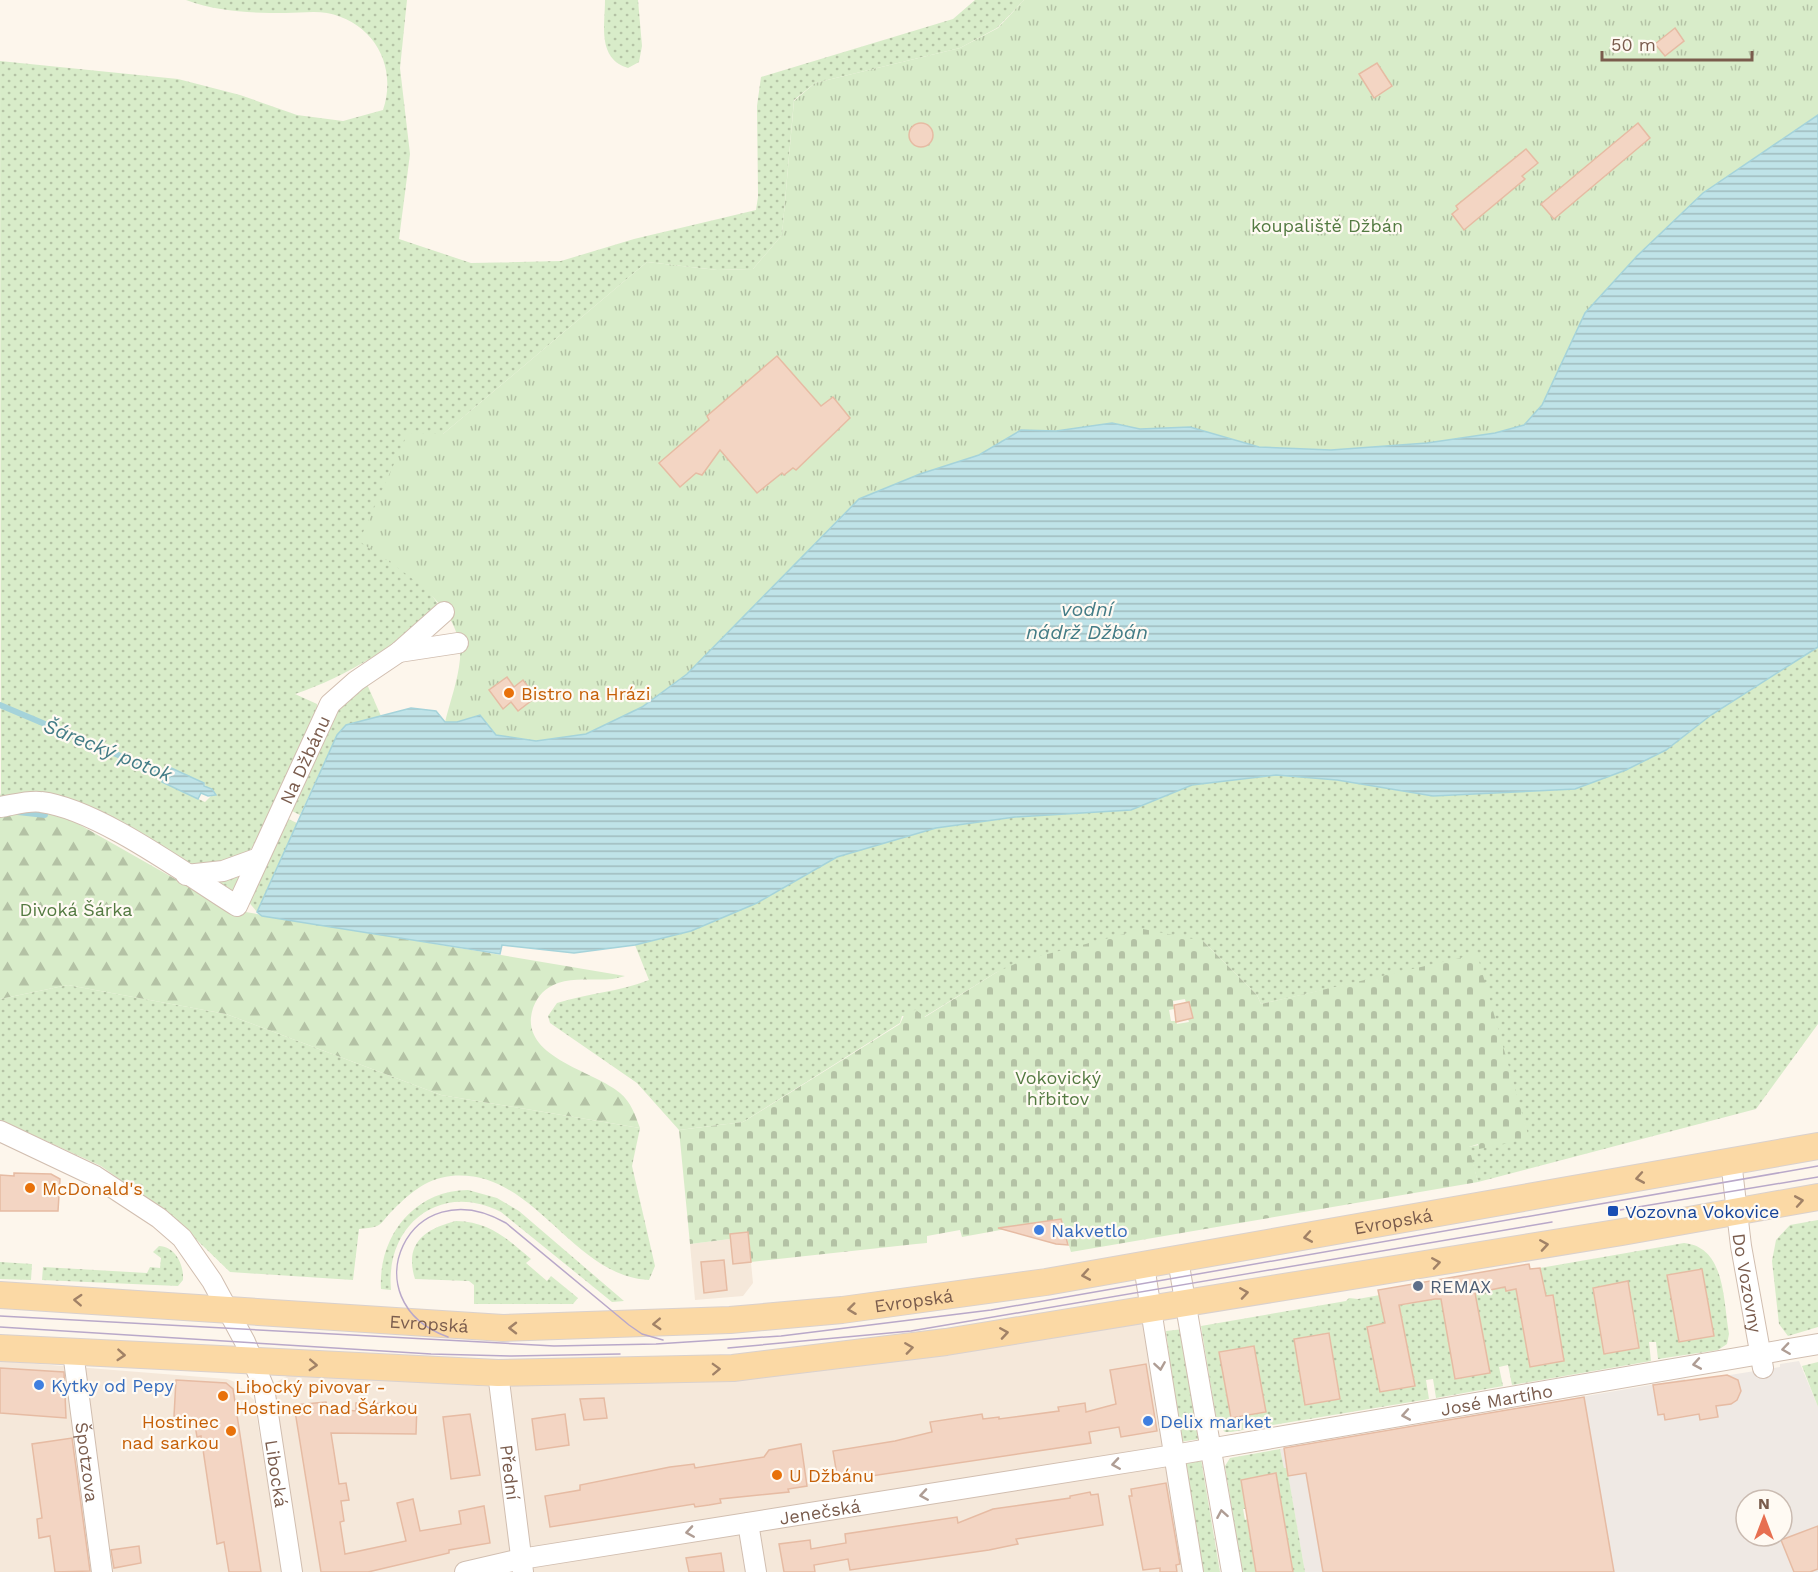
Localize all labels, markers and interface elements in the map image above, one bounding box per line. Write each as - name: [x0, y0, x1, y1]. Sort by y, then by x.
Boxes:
- scale bar: [1602, 24, 1752, 62]
- text: 50 m: [1611, 34, 1656, 55]
- park label: koupaliště Džbán: [1251, 215, 1403, 236]
- water label: vodní nádrž Džbán: [1026, 597, 1148, 644]
- place label: Bistro na Hrázi: [521, 683, 650, 704]
- marker: Bistro na Hrázi: [502, 686, 516, 700]
- street label: Na Džbánu: [275, 712, 334, 807]
- water label: Šárecký potok: [40, 713, 177, 787]
- park label: Divoká Šárka: [20, 899, 132, 920]
- park label: Vokovický hřbitov: [1015, 1067, 1102, 1109]
- one-way arrow: [1635, 1171, 1644, 1183]
- place label: McDonald's: [42, 1178, 143, 1199]
- marker: McDonald's: [23, 1181, 37, 1195]
- one-way arrow: [1794, 1195, 1803, 1207]
- place label: Vozovna Vokovice: [1625, 1201, 1780, 1222]
- street label: Evropská: [1352, 1204, 1434, 1238]
- marker: Vozovna Vokovice: [1606, 1204, 1620, 1218]
- place label: Nakvetlo: [1051, 1220, 1128, 1241]
- marker: Nakvetlo: [1032, 1223, 1046, 1237]
- one-way arrow: [1304, 1230, 1314, 1243]
- street label: Do Vozovny: [1729, 1232, 1767, 1335]
- one-way arrow: [1538, 1239, 1548, 1252]
- one-way arrow: [1432, 1257, 1441, 1269]
- one-way arrow: [1082, 1269, 1091, 1281]
- place label: REMAX: [1430, 1276, 1491, 1297]
- marker: REMAX: [1411, 1279, 1425, 1293]
- street label: Evropská: [873, 1284, 954, 1316]
- one-way arrow: [1239, 1288, 1248, 1300]
- one-way arrow: [74, 1293, 83, 1306]
- one-way arrow: [847, 1302, 856, 1315]
- street label: Evropská: [389, 1310, 469, 1336]
- one-way arrow: [653, 1317, 662, 1330]
- one-way arrow: [509, 1322, 518, 1334]
- one-way arrow: [998, 1327, 1008, 1340]
- one-way arrow: [905, 1342, 914, 1354]
- one-way arrow: [1781, 1343, 1790, 1355]
- one-way arrow: [117, 1349, 126, 1362]
- one-way arrow: [1692, 1357, 1701, 1369]
- one-way arrow: [308, 1358, 317, 1371]
- one-way arrow: [1153, 1360, 1166, 1370]
- one-way arrow: [711, 1363, 720, 1376]
- place label: Kytky od Pepy: [51, 1375, 174, 1396]
- place label: Libocký pivovar - Hostinec nad Šárkou: [235, 1376, 418, 1418]
- marker: Kytky od Pepy: [32, 1378, 46, 1392]
- street label: José Martího: [1439, 1379, 1554, 1419]
- marker: Libocký pivovar - Hostinec nad Šárkou: [216, 1389, 230, 1403]
- one-way arrow: [1401, 1408, 1411, 1420]
- place label: Hostinec nad sarkou: [121, 1411, 219, 1453]
- place label: Delix market: [1160, 1411, 1272, 1432]
- marker: Delix market: [1141, 1414, 1155, 1428]
- street label: Špotzova: [72, 1421, 103, 1503]
- marker: Hostinec nad sarkou: [224, 1424, 238, 1438]
- street label: Libocká: [261, 1438, 292, 1509]
- street label: Přední: [497, 1443, 524, 1501]
- one-way arrow: [1112, 1458, 1121, 1470]
- place label: U Džbánu: [789, 1465, 874, 1486]
- marker: U Džbánu: [770, 1468, 784, 1482]
- north arrow: [1734, 1488, 1794, 1548]
- one-way arrow: [919, 1489, 928, 1501]
- text: N: [1758, 1494, 1770, 1513]
- street label: Jenečská: [778, 1495, 862, 1528]
- one-way arrow: [1216, 1510, 1229, 1520]
- one-way arrow: [686, 1526, 695, 1538]

